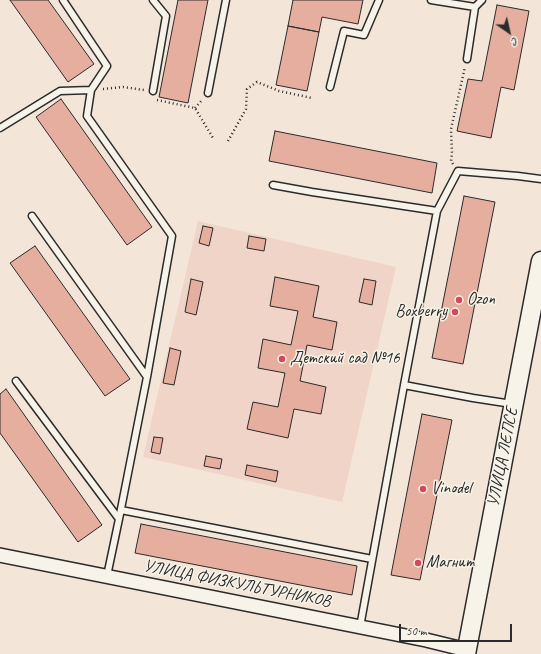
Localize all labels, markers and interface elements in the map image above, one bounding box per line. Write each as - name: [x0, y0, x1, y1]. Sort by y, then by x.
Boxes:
- north arrow: [489, 12, 529, 52]
- text: С: [510, 35, 522, 49]
- place label: Ozon: [467, 290, 495, 310]
- marker: Ozon: [454, 295, 464, 305]
- place label: Boxberry: [395, 302, 447, 322]
- marker: Boxberry: [450, 307, 460, 317]
- place label: Детский сад №16: [290, 349, 400, 369]
- marker: Детский сад №16: [277, 354, 287, 364]
- street label: УЛИЦА ЛЕПСЕ: [483, 406, 523, 508]
- place label: Vinodel: [431, 479, 471, 499]
- marker: Vinodel: [418, 484, 428, 494]
- place label: Магнит: [426, 553, 474, 573]
- street label: УЛИЦА ФИЗКУЛЬТУРНИКОВ: [142, 556, 332, 612]
- marker: Магнит: [413, 558, 423, 568]
- scale bar: [401, 616, 514, 642]
- text: 50 m: [406, 623, 426, 639]

